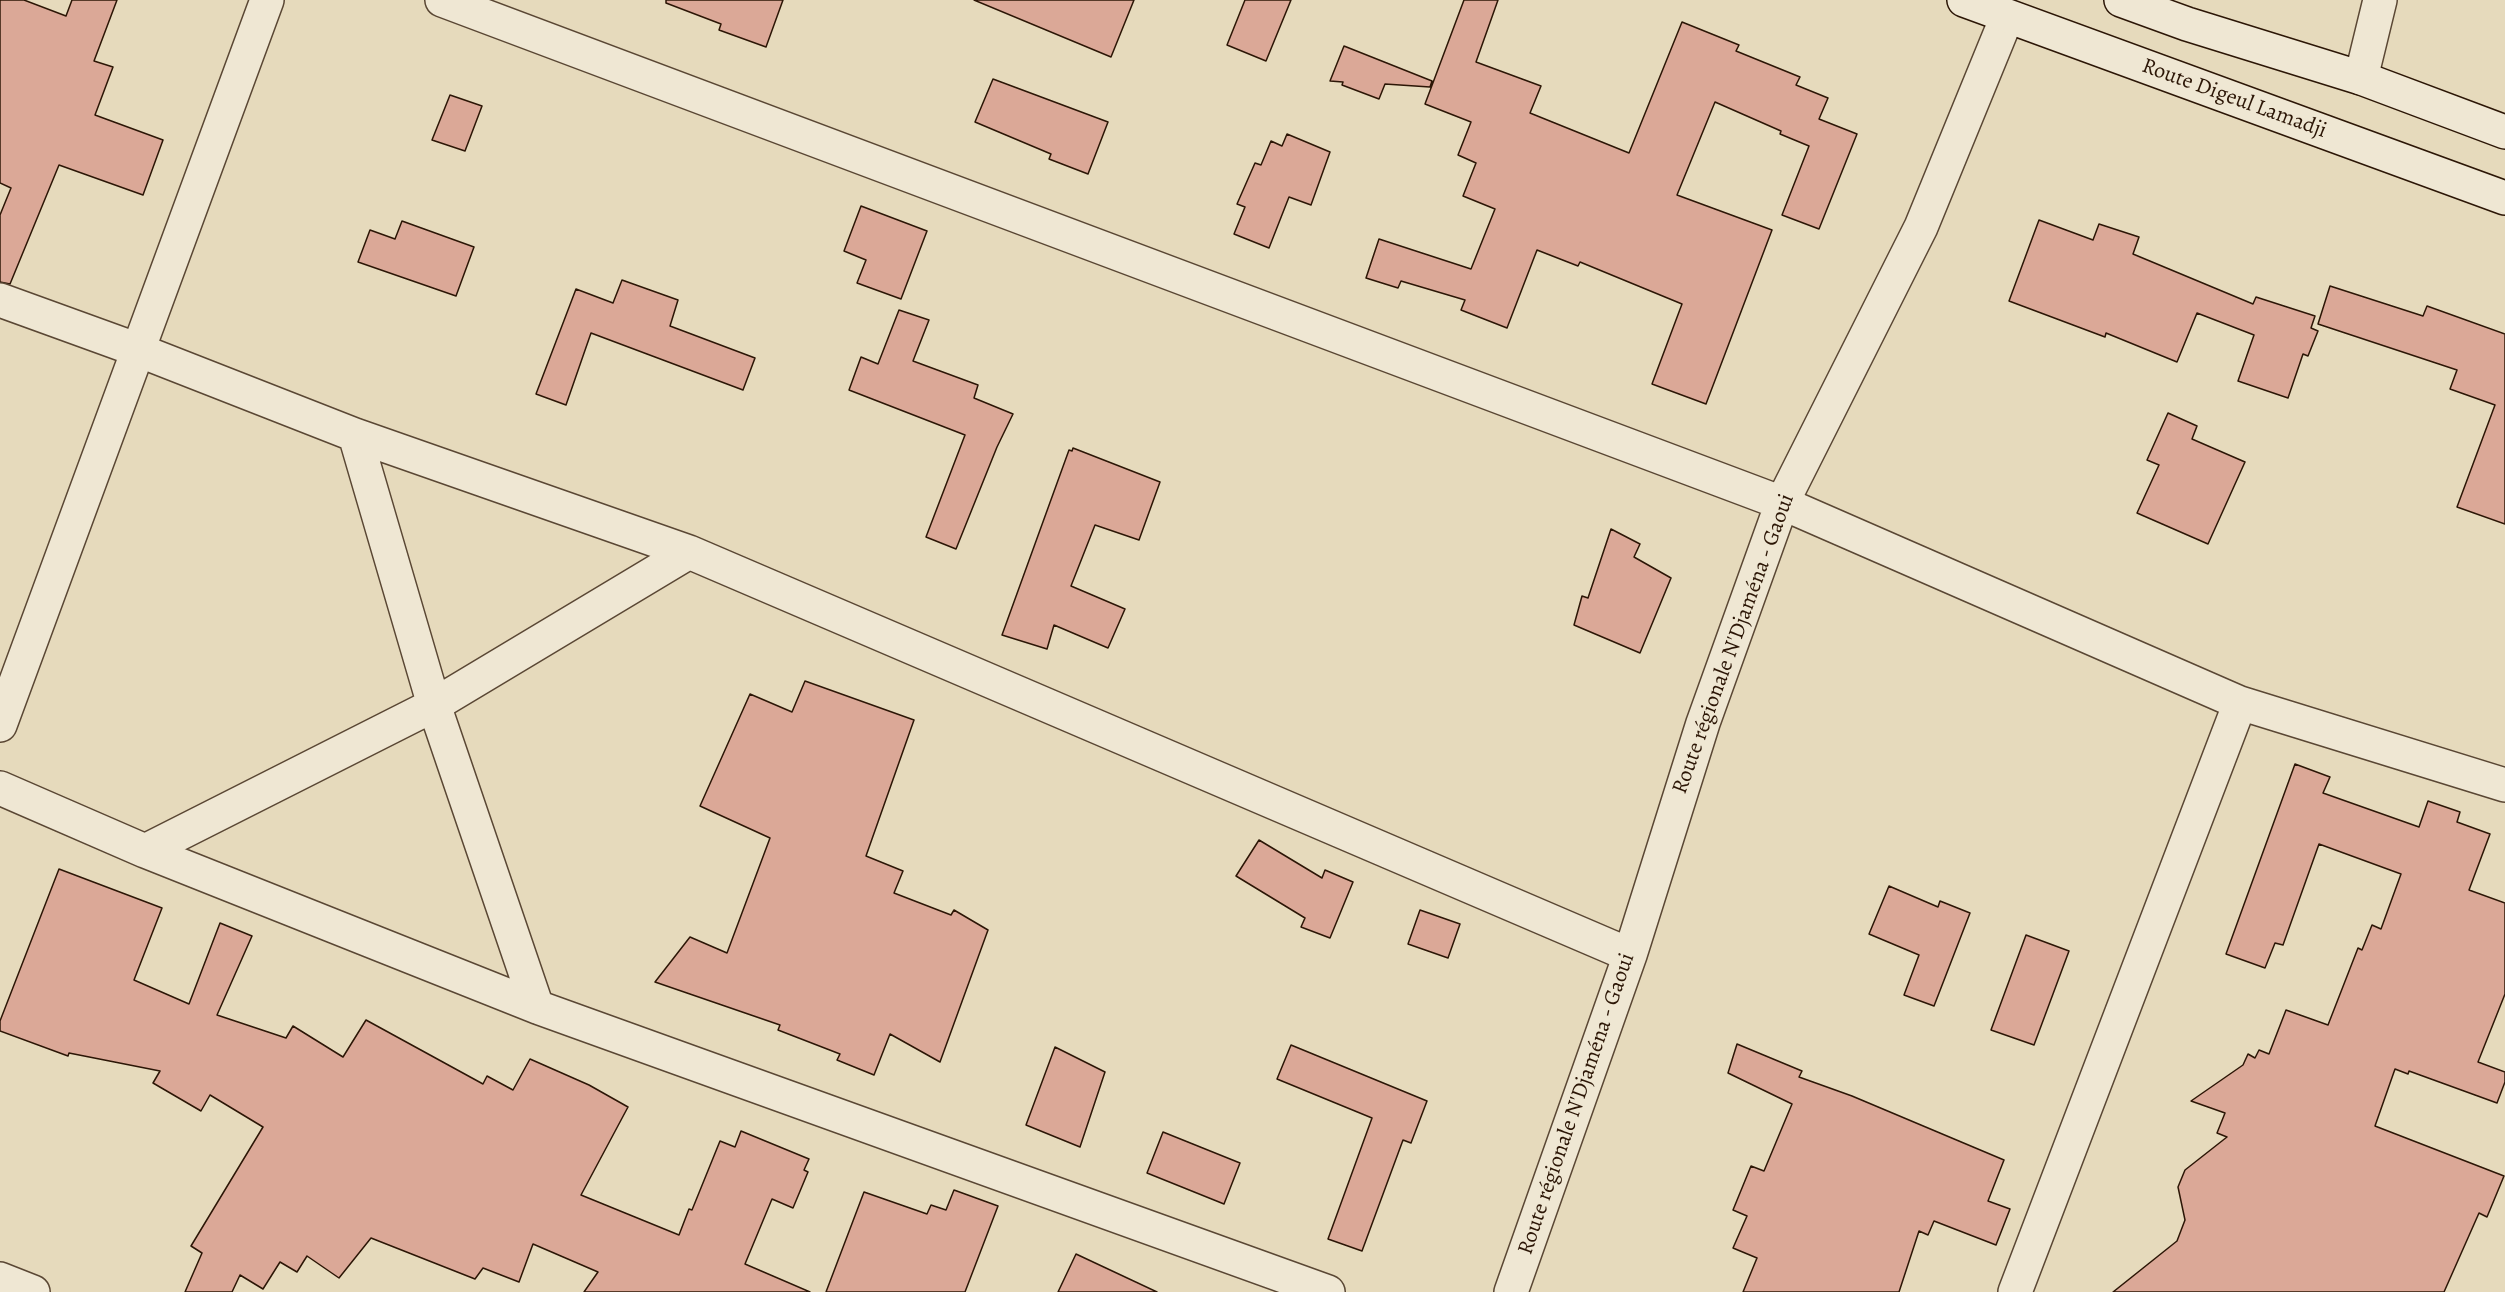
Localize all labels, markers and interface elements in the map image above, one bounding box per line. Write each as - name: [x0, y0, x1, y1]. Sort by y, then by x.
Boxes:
- street label: Route Digeul Lamadji: [2138, 53, 2330, 145]
- street label: Route régionale N'Djaména - Gaoui: [1667, 490, 1801, 798]
- street label: Route régionale N'Djaména - Gaoui: [1513, 950, 1641, 1258]

